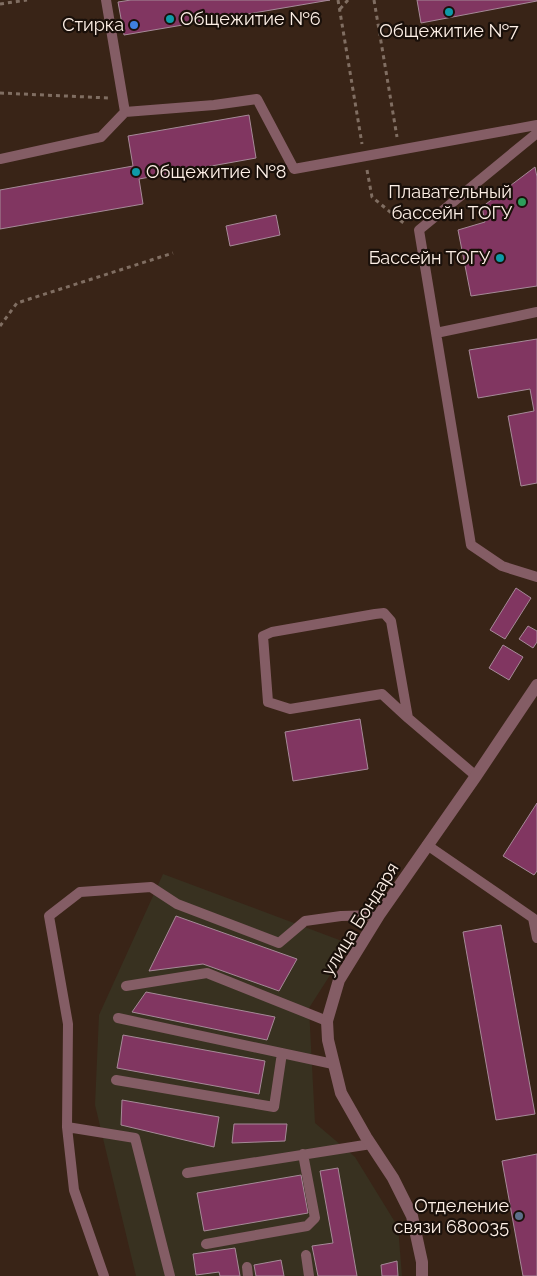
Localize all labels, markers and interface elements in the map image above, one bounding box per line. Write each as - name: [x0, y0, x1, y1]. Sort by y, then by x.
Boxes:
- marker: Общежитие №7: [443, 6, 455, 18]
- place label: Общежитие №6: [180, 8, 321, 29]
- marker: Общежитие №6: [164, 13, 176, 25]
- place label: Стирка: [62, 14, 124, 35]
- marker: Стирка: [128, 19, 140, 31]
- place label: Общежитие №7: [379, 20, 519, 41]
- place label: Общежитие №8: [146, 161, 286, 182]
- marker: Общежитие №8: [130, 166, 142, 178]
- place label: Плавательный бассейн ТОГУ: [388, 181, 513, 223]
- marker: Плавательный бассейн ТОГУ: [516, 196, 528, 208]
- place label: Бассейн ТОГУ: [369, 247, 491, 268]
- marker: Бассейн ТОГУ: [494, 252, 506, 264]
- street label: улица Бондаря: [316, 858, 403, 979]
- place label: Отделение связи 680035: [394, 1195, 509, 1237]
- marker: Отделение связи 680035: [513, 1210, 525, 1222]

